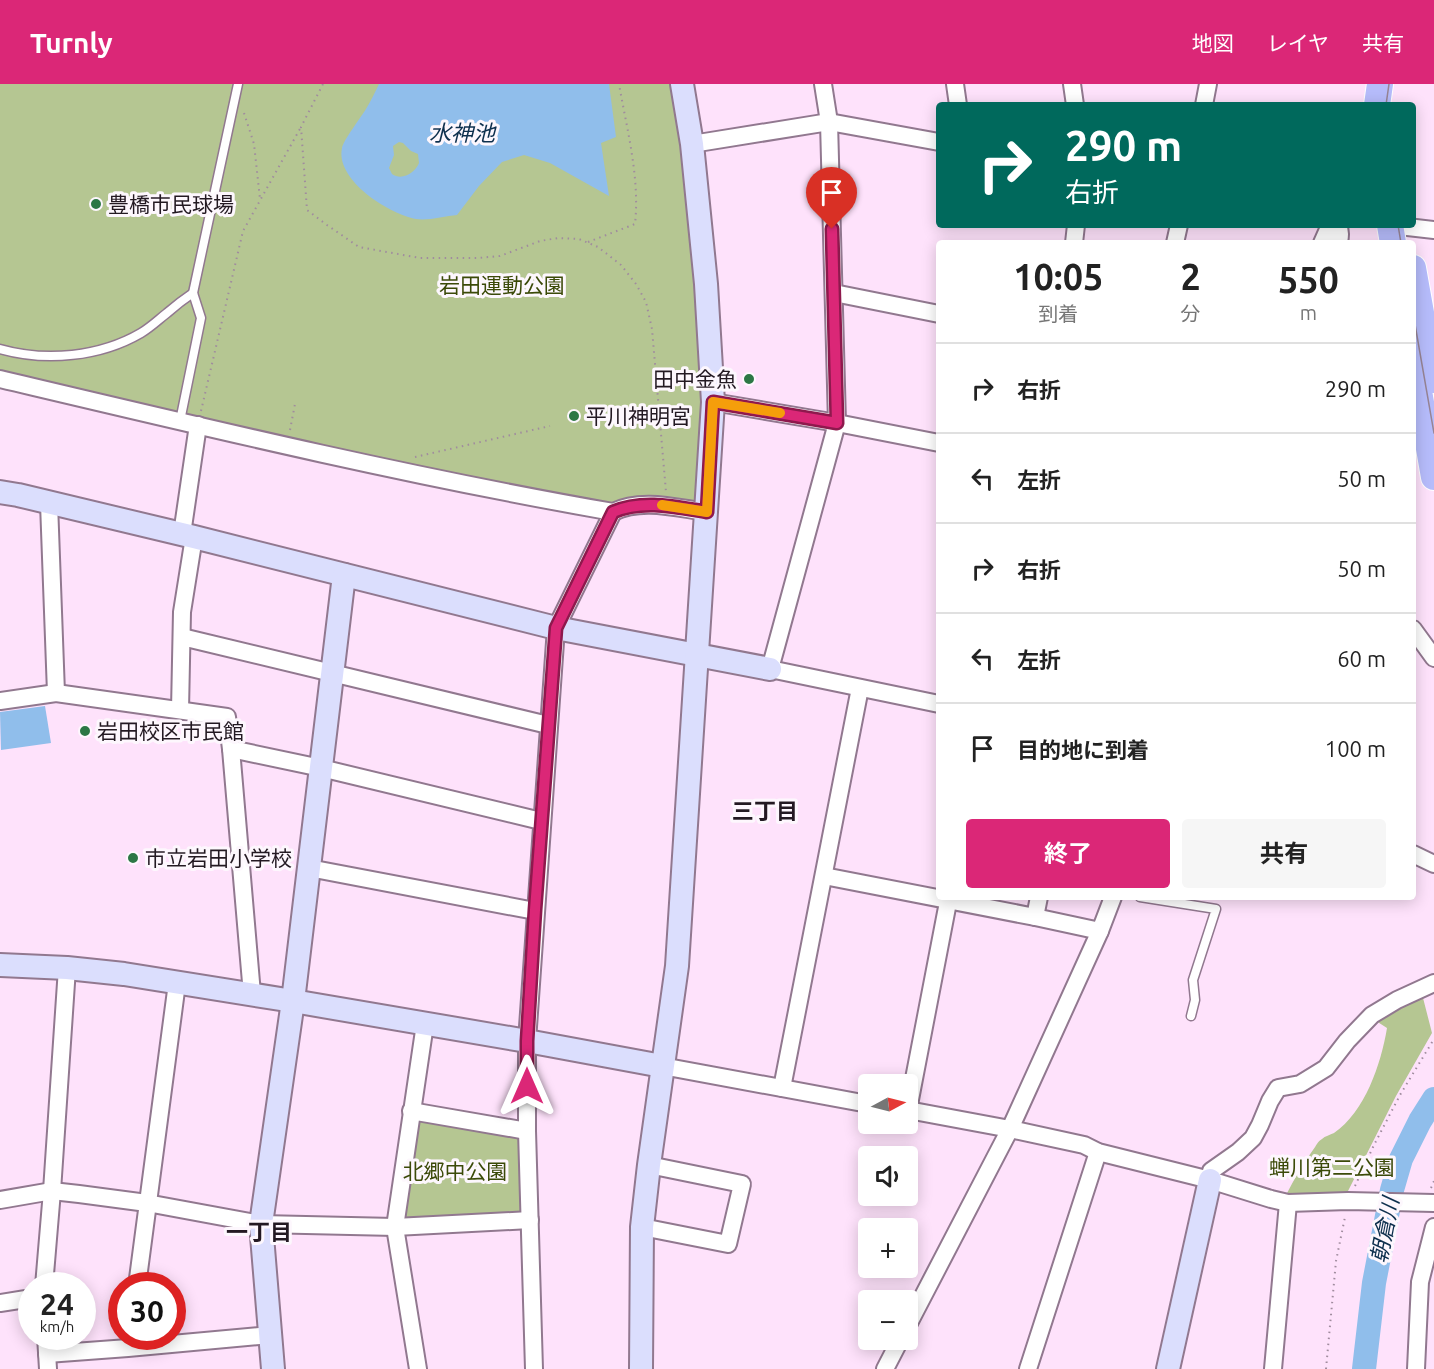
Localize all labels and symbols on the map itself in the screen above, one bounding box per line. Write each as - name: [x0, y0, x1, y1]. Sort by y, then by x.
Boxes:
- water label: 水神池: [429, 120, 497, 145]
- pin: [806, 167, 857, 229]
- place label: 豊橋市民球場: [108, 192, 234, 216]
- marker: 豊橋市民球場: [89, 197, 103, 211]
- park label: 岩田運動公園: [439, 273, 565, 297]
- place label: 田中金魚: [653, 367, 737, 391]
- marker: 田中金魚: [742, 372, 756, 386]
- place label: 平川神明宮: [586, 404, 691, 428]
- marker: 平川神明宮: [567, 409, 581, 423]
- place label: 岩田校区市民館: [97, 719, 244, 743]
- marker: 岩田校区市民館: [78, 724, 92, 738]
- district label: 三丁目: [732, 798, 798, 823]
- place label: 市立岩田小学校: [145, 846, 292, 870]
- marker: 市立岩田小学校: [126, 851, 140, 865]
- position arrow: [495, 1054, 559, 1118]
- north arrow: [858, 1074, 918, 1134]
- park label: 蝉川第二公園: [1269, 1155, 1395, 1179]
- park label: 北郷中公園: [403, 1159, 508, 1183]
- water label: 朝倉川: [1365, 1193, 1403, 1265]
- district label: 一丁目: [226, 1219, 292, 1244]
- speed limit sign: 30: [108, 1272, 186, 1350]

